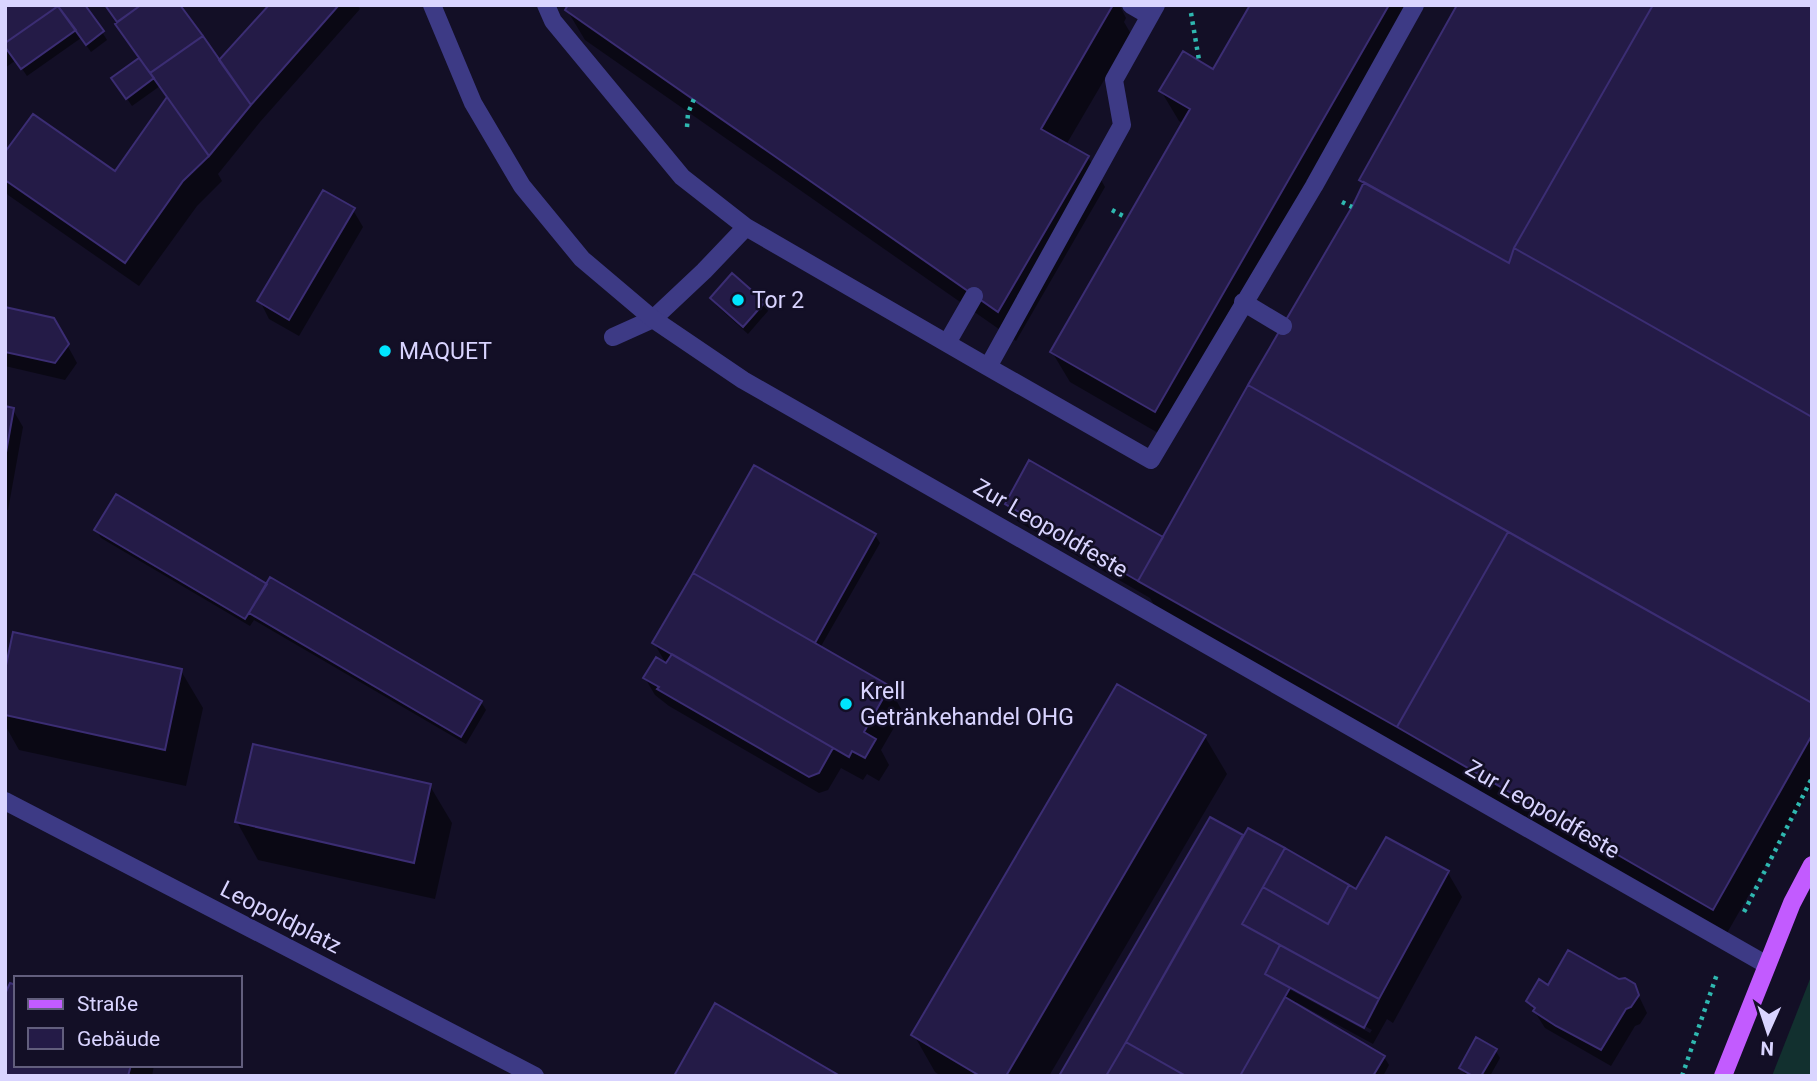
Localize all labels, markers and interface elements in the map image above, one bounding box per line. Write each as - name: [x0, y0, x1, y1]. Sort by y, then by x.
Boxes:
- place label: Tor 2: [752, 287, 804, 314]
- marker: Tor 2: [730, 292, 746, 308]
- place label: MAQUET: [399, 338, 492, 365]
- marker: MAQUET: [377, 343, 393, 359]
- street label: Zur Leopoldfeste: [969, 473, 1133, 584]
- place label: Krell Getränkehandel OHG: [860, 678, 1074, 731]
- marker: Krell Getränkehandel OHG: [838, 696, 854, 712]
- street label: Zur Leopoldfeste: [1461, 754, 1625, 865]
- street label: Leopoldplatz: [216, 875, 346, 959]
- legend: [14, 976, 242, 1067]
- text: Straße: [77, 992, 138, 1016]
- north arrow: [1733, 997, 1803, 1067]
- text: Gebäude: [77, 1027, 160, 1051]
- text: N: [1760, 1037, 1774, 1060]

